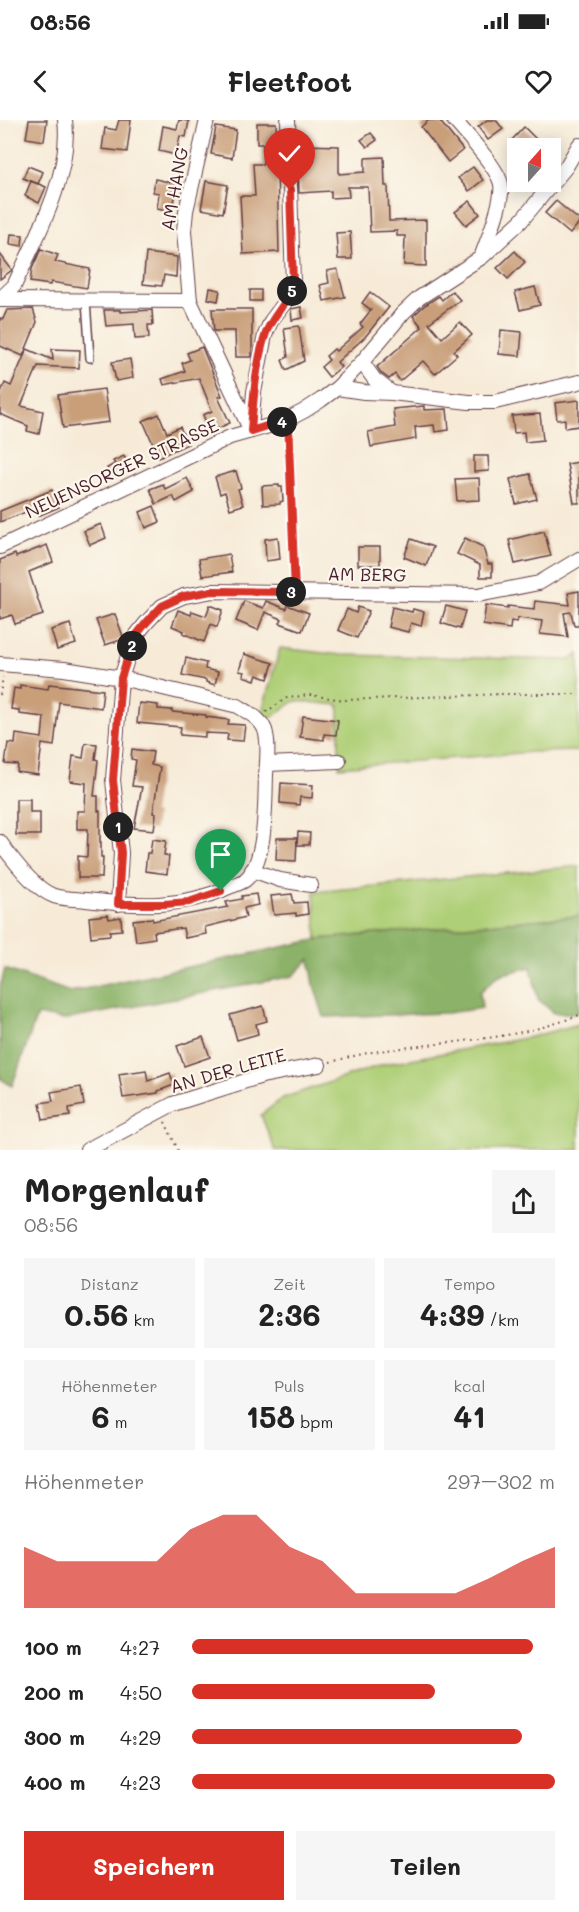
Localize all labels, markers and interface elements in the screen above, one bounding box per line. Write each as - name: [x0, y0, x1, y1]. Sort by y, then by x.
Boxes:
- text: 08:56: [30, 7, 91, 36]
- text: Fleetfoot: [227, 64, 352, 99]
- icon: back: [24, 65, 57, 98]
- icon: heart: [522, 65, 555, 98]
- pin: [264, 128, 315, 190]
- icon: check: [273, 137, 306, 170]
- north arrow: [507, 138, 561, 192]
- map controls: [507, 138, 561, 192]
- street label: AM HANG: [155, 145, 193, 233]
- pin: 5: [277, 276, 307, 306]
- text: 5: [287, 280, 297, 301]
- pin: 4: [267, 407, 297, 437]
- text: 4: [277, 411, 287, 432]
- street label: NEUENSORGER STRASSE: [21, 413, 222, 524]
- street label: AM BERG: [327, 561, 407, 587]
- pin: 3: [276, 577, 306, 607]
- text: 3: [286, 581, 296, 602]
- pin: 2: [117, 631, 147, 661]
- text: 2: [128, 635, 136, 656]
- pin: 1: [103, 812, 133, 842]
- text: 1: [114, 816, 122, 837]
- pin: [195, 829, 246, 891]
- icon: arrive: [204, 838, 237, 871]
- street label: AN DER LEITE: [167, 1042, 288, 1098]
- text: Morgenlauf: [24, 1167, 208, 1210]
- button: share: [492, 1170, 555, 1233]
- text: 08:56: [24, 1211, 78, 1237]
- text: Distanz: [80, 1273, 139, 1294]
- text: Zeit: [273, 1273, 306, 1294]
- text: Tempo: [444, 1273, 495, 1294]
- text: 0.56: [64, 1294, 128, 1334]
- text: 2:36: [258, 1294, 321, 1334]
- text: 4:39: [420, 1294, 484, 1334]
- text: km: [128, 1309, 155, 1330]
- text: /km: [484, 1309, 519, 1330]
- text: Höhenmeter: [61, 1375, 158, 1396]
- text: Puls: [274, 1375, 305, 1396]
- text: kcal: [454, 1375, 485, 1396]
- text: 6: [91, 1396, 110, 1436]
- text: 158: [246, 1396, 295, 1436]
- text: 41: [453, 1396, 486, 1436]
- text: m: [110, 1411, 128, 1432]
- text: bpm: [295, 1411, 333, 1432]
- text: Höhenmeter: [24, 1468, 144, 1494]
- text: 297–302 m: [447, 1468, 555, 1494]
- text: 100 m: [24, 1634, 82, 1660]
- text: 4:27: [120, 1634, 160, 1660]
- text: 200 m: [24, 1679, 84, 1705]
- text: 4:50: [120, 1679, 162, 1705]
- text: 300 m: [24, 1724, 85, 1750]
- text: 4:29: [120, 1724, 161, 1750]
- text: 400 m: [24, 1769, 85, 1795]
- text: 4:23: [120, 1769, 161, 1795]
- button: Speichern: [24, 1831, 284, 1900]
- button: Teilen: [296, 1831, 555, 1900]

